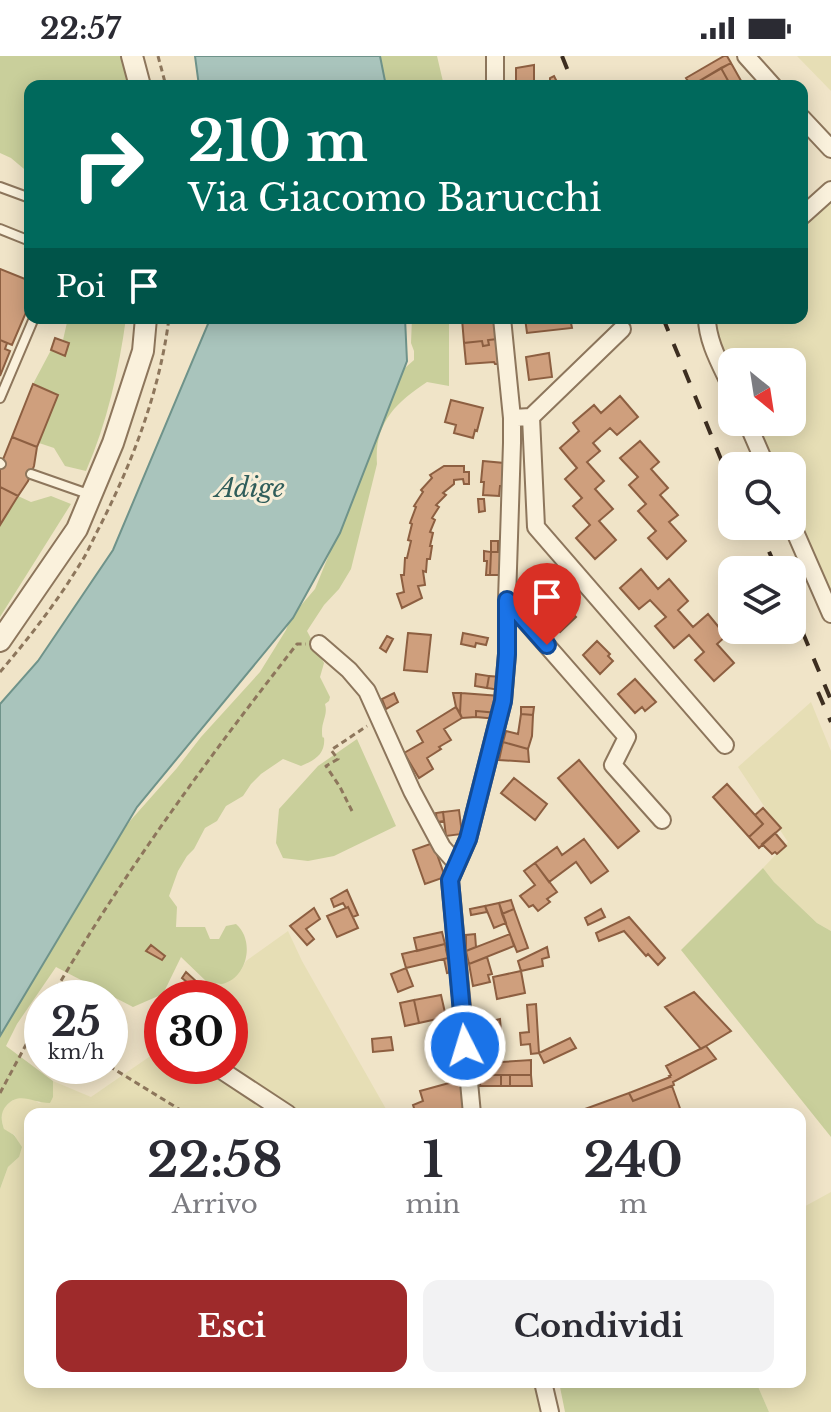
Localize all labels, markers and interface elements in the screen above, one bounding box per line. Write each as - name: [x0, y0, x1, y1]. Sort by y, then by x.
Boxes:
- text: 22:57: [40, 10, 121, 47]
- text: 210 m: [188, 107, 368, 176]
- icon: right: [56, 112, 160, 216]
- text: Via Giacomo Barucchi: [188, 176, 601, 221]
- icon: arrive: [122, 264, 166, 308]
- text: Poi: [56, 268, 106, 305]
- north arrow: [718, 348, 806, 436]
- map controls: [718, 348, 806, 644]
- button: search: [718, 452, 806, 540]
- water label: Adige: [212, 472, 285, 504]
- button: layers: [718, 556, 806, 644]
- pin: [513, 563, 581, 645]
- icon: arrive: [525, 575, 569, 619]
- speed limit sign: 30: [144, 980, 248, 1084]
- text: 25: [51, 997, 101, 1047]
- position arrow: [423, 1004, 507, 1088]
- text: km/h: [48, 1040, 104, 1064]
- text: 22:58: [147, 1130, 282, 1190]
- text: 1: [422, 1130, 443, 1190]
- text: 240: [583, 1130, 683, 1190]
- text: Arrivo: [172, 1188, 258, 1220]
- text: min: [406, 1188, 460, 1220]
- text: m: [619, 1188, 647, 1220]
- button: Esci: [56, 1280, 407, 1372]
- button: Condividi: [423, 1280, 774, 1372]

